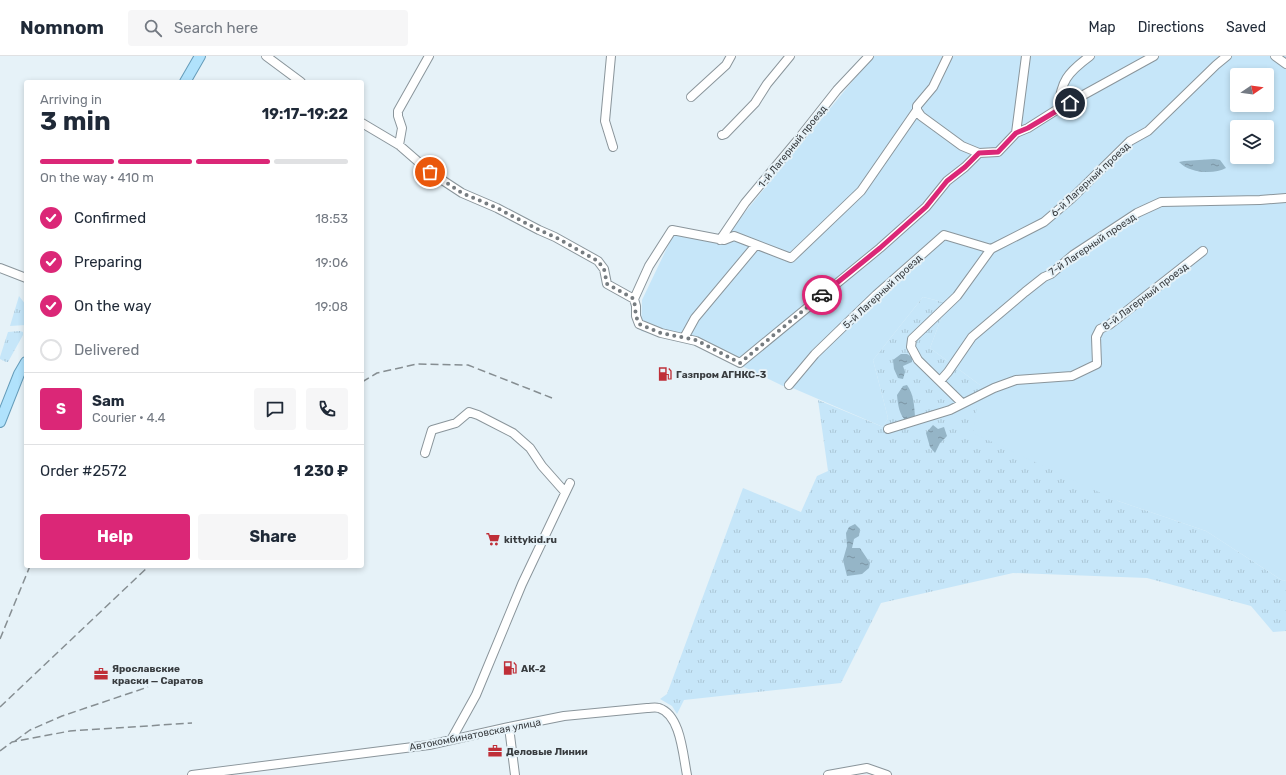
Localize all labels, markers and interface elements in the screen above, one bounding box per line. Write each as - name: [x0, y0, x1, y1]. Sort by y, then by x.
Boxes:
- search box: [128, 10, 408, 46]
- text: Nomnom: [20, 16, 104, 39]
- icon: search: [142, 17, 164, 39]
- text: Search here: [174, 19, 258, 37]
- text: Map: [1089, 19, 1116, 36]
- text: Directions: [1138, 19, 1204, 36]
- text: Saved: [1226, 19, 1266, 36]
- north arrow: [1230, 68, 1274, 112]
- map controls: [1230, 68, 1274, 164]
- pin: [1053, 86, 1087, 120]
- text: Arriving in: [40, 92, 102, 107]
- icon: home: [1059, 92, 1081, 114]
- street label: 1-й Лагерный проезд: [756, 103, 830, 190]
- text: 19:17–19:22: [262, 105, 348, 123]
- text: 3 min: [40, 106, 111, 137]
- button: layers: [1230, 120, 1274, 164]
- street label: 6-й Лагерный проезд: [1049, 140, 1133, 220]
- pin: [413, 155, 447, 189]
- icon: bag: [419, 161, 441, 183]
- text: On the way · 410 m: [40, 170, 154, 185]
- icon: check: [40, 207, 62, 229]
- text: Confirmed: [74, 209, 146, 227]
- text: 18:53: [315, 211, 348, 226]
- street label: 7-й Лагерный проезд: [1047, 211, 1138, 278]
- icon: check: [40, 251, 62, 273]
- street label: 5-й Лагерный проезд: [841, 252, 925, 331]
- text: Preparing: [74, 253, 142, 271]
- text: 19:06: [315, 255, 348, 270]
- street label: 8-й Лагерный проезд: [1100, 261, 1191, 333]
- courier: [802, 275, 842, 315]
- icon: car: [811, 284, 833, 306]
- icon: check: [40, 295, 62, 317]
- text: On the way: [74, 297, 152, 315]
- text: 19:08: [315, 299, 348, 314]
- text: Delivered: [74, 341, 139, 359]
- fuel station icon: Газпром АГНКС-3: [657, 366, 673, 382]
- place label: Газпром АГНКС-3: [676, 369, 767, 381]
- button: chat: [254, 388, 296, 430]
- button: phone: [306, 388, 348, 430]
- text: Sam: [92, 392, 125, 410]
- text: S: [56, 400, 66, 418]
- text: Courier · 4.4: [92, 410, 166, 425]
- text: Order #2572: [40, 462, 127, 480]
- text: 1 230 ₽: [294, 462, 348, 480]
- button: Help: [40, 514, 190, 560]
- button: Share: [198, 514, 348, 560]
- supermarket icon: kittykid.ru: [485, 531, 501, 547]
- place label: kittykid.ru: [504, 534, 557, 546]
- fuel station icon: АК-2: [502, 660, 518, 676]
- place label: Ярославские краски — Саратов: [112, 663, 203, 687]
- place label: АК-2: [521, 663, 546, 675]
- office icon: Ярославские краски — Саратов: [93, 666, 109, 682]
- street label: Автокомбинатовская улица: [408, 716, 542, 754]
- office icon: Деловые Линии: [487, 743, 503, 759]
- place label: Деловые Линии: [506, 746, 588, 758]

